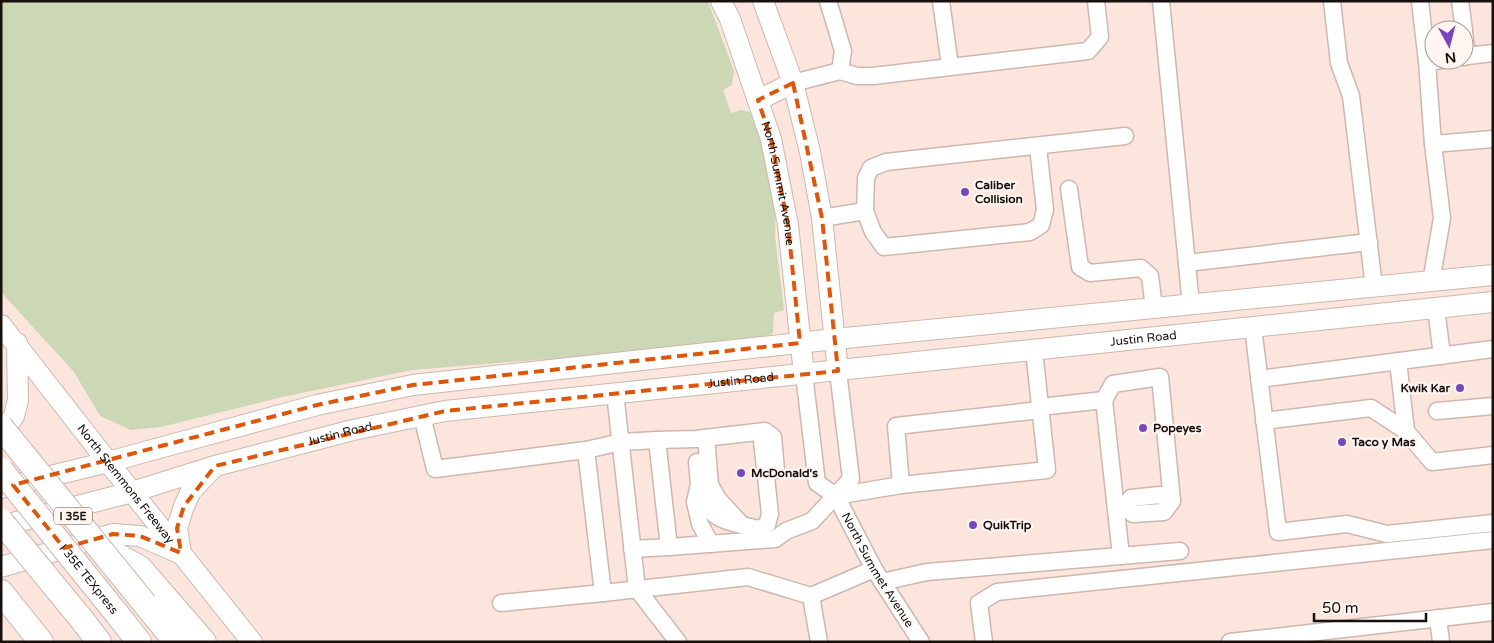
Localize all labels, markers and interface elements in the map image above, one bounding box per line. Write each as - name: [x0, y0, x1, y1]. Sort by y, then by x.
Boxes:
- north arrow: [1424, 20, 1474, 70]
- text: N: [1444, 48, 1457, 67]
- street label: North Summit Avenue: [758, 119, 797, 247]
- place label: Caliber Collision: [975, 178, 1023, 206]
- marker: Caliber Collision: [959, 186, 971, 198]
- street label: Justin Road: [1109, 328, 1177, 349]
- street label: Justin Road: [707, 370, 774, 391]
- place label: Kwik Kar: [1400, 381, 1450, 395]
- marker: Kwik Kar: [1454, 382, 1466, 394]
- street label: Justin Road: [305, 419, 373, 449]
- place label: Popeyes: [1153, 421, 1202, 436]
- street label: North Stemmons Freeway: [74, 422, 178, 547]
- marker: Popeyes: [1137, 422, 1149, 434]
- place label: Taco y Mas: [1351, 435, 1416, 450]
- marker: Taco y Mas: [1336, 436, 1348, 448]
- place label: McDonald's: [751, 466, 818, 480]
- marker: McDonald's: [735, 467, 747, 479]
- road number: I 35E: [54, 508, 92, 524]
- street label: North Summet Avenue: [839, 510, 917, 630]
- place label: QuikTrip: [983, 518, 1032, 533]
- marker: QuikTrip: [967, 519, 979, 531]
- street label: I 35E TEXpress: [56, 541, 121, 617]
- scale bar: [1314, 590, 1426, 622]
- text: 50 m: [1322, 599, 1359, 617]

